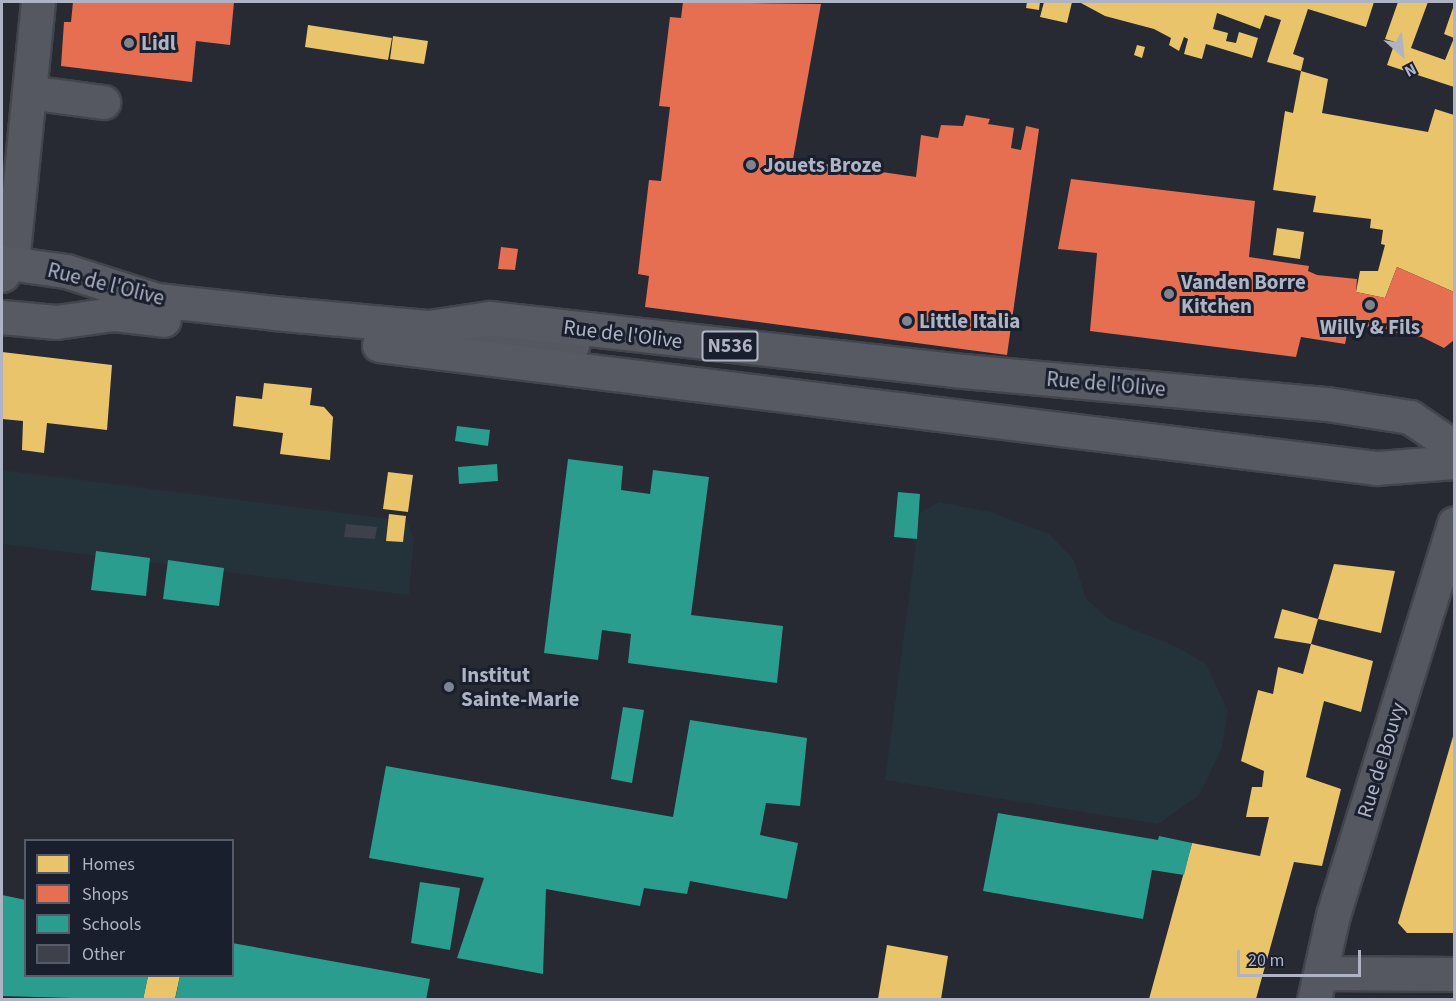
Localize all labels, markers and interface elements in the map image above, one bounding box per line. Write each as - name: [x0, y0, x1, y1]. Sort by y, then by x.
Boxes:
- north arrow: [1372, 24, 1432, 84]
- place label: Lidl: [141, 30, 176, 56]
- marker: Lidl: [122, 36, 136, 50]
- text: N: [1400, 58, 1420, 82]
- place label: Jouets Broze: [763, 152, 882, 178]
- marker: Jouets Broze: [744, 158, 758, 172]
- street label: Rue de l'Olive: [45, 257, 167, 311]
- place label: Vanden Borre Kitchen: [1181, 269, 1306, 319]
- marker: Vanden Borre Kitchen: [1162, 287, 1176, 301]
- marker: Willy & Fils: [1363, 298, 1377, 312]
- place label: Little Italia: [919, 308, 1020, 334]
- street label: Rue de l'Olive: [562, 314, 684, 354]
- marker: Little Italia: [900, 314, 914, 328]
- place label: Willy & Fils: [1320, 314, 1420, 340]
- road number: N536: [702, 329, 758, 363]
- street label: Rue de l'Olive: [1045, 366, 1167, 402]
- place label: Institut Sainte-Marie: [461, 662, 579, 712]
- marker: Institut Sainte-Marie: [442, 680, 456, 694]
- street label: Rue de Bouvy: [1352, 699, 1410, 821]
- legend: [24, 839, 234, 977]
- text: Homes: [82, 852, 135, 877]
- text: Shops: [82, 882, 129, 907]
- text: Schools: [82, 912, 141, 937]
- scale bar: [1240, 938, 1364, 976]
- text: Other: [82, 942, 125, 967]
- text: 20 m: [1248, 948, 1284, 973]

